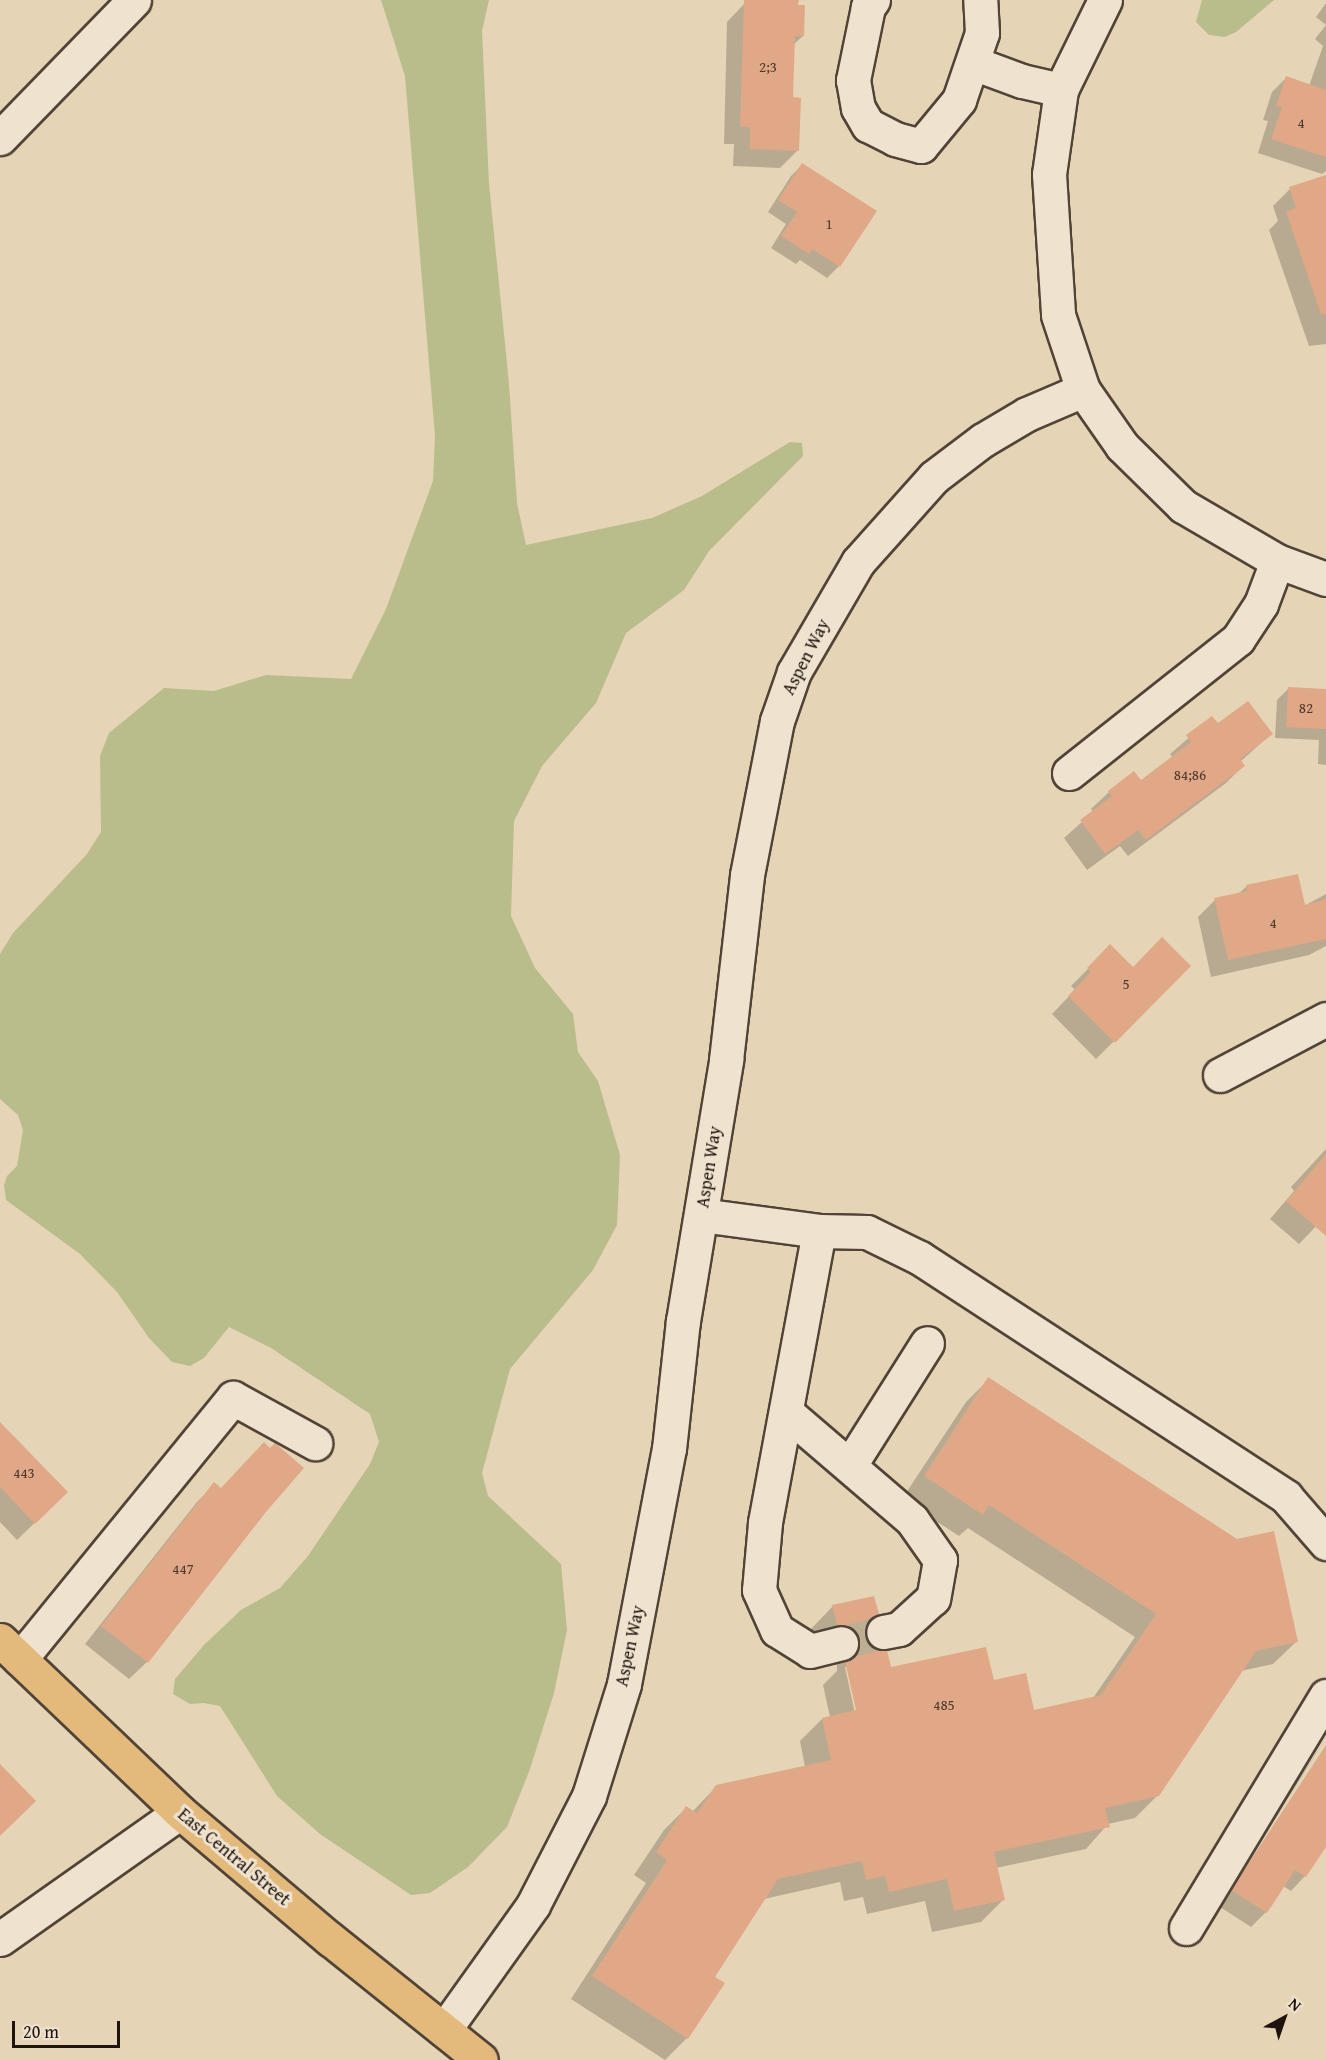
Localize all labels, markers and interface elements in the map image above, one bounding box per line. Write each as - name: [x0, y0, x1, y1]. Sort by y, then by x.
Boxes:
- house number: 2;3: [759, 58, 777, 76]
- house number: 4: [1297, 114, 1305, 132]
- house number: 1: [825, 215, 833, 233]
- street label: Aspen Way: [778, 615, 834, 699]
- house number: 82: [1299, 699, 1313, 717]
- house number: 84;86: [1174, 766, 1206, 784]
- house number: 4: [1269, 914, 1277, 932]
- house number: 5: [1122, 975, 1130, 993]
- street label: Aspen Way: [692, 1125, 726, 1209]
- house number: 443: [13, 1464, 35, 1482]
- house number: 447: [172, 1560, 194, 1578]
- street label: Aspen Way: [611, 1603, 649, 1689]
- house number: 485: [933, 1696, 955, 1714]
- street label: East Central Street: [173, 1804, 295, 1910]
- north arrow: [1254, 1988, 1314, 2048]
- text: N: [1284, 1992, 1307, 2017]
- scale bar: [15, 2009, 123, 2047]
- text: 20 m: [23, 2018, 59, 2045]

